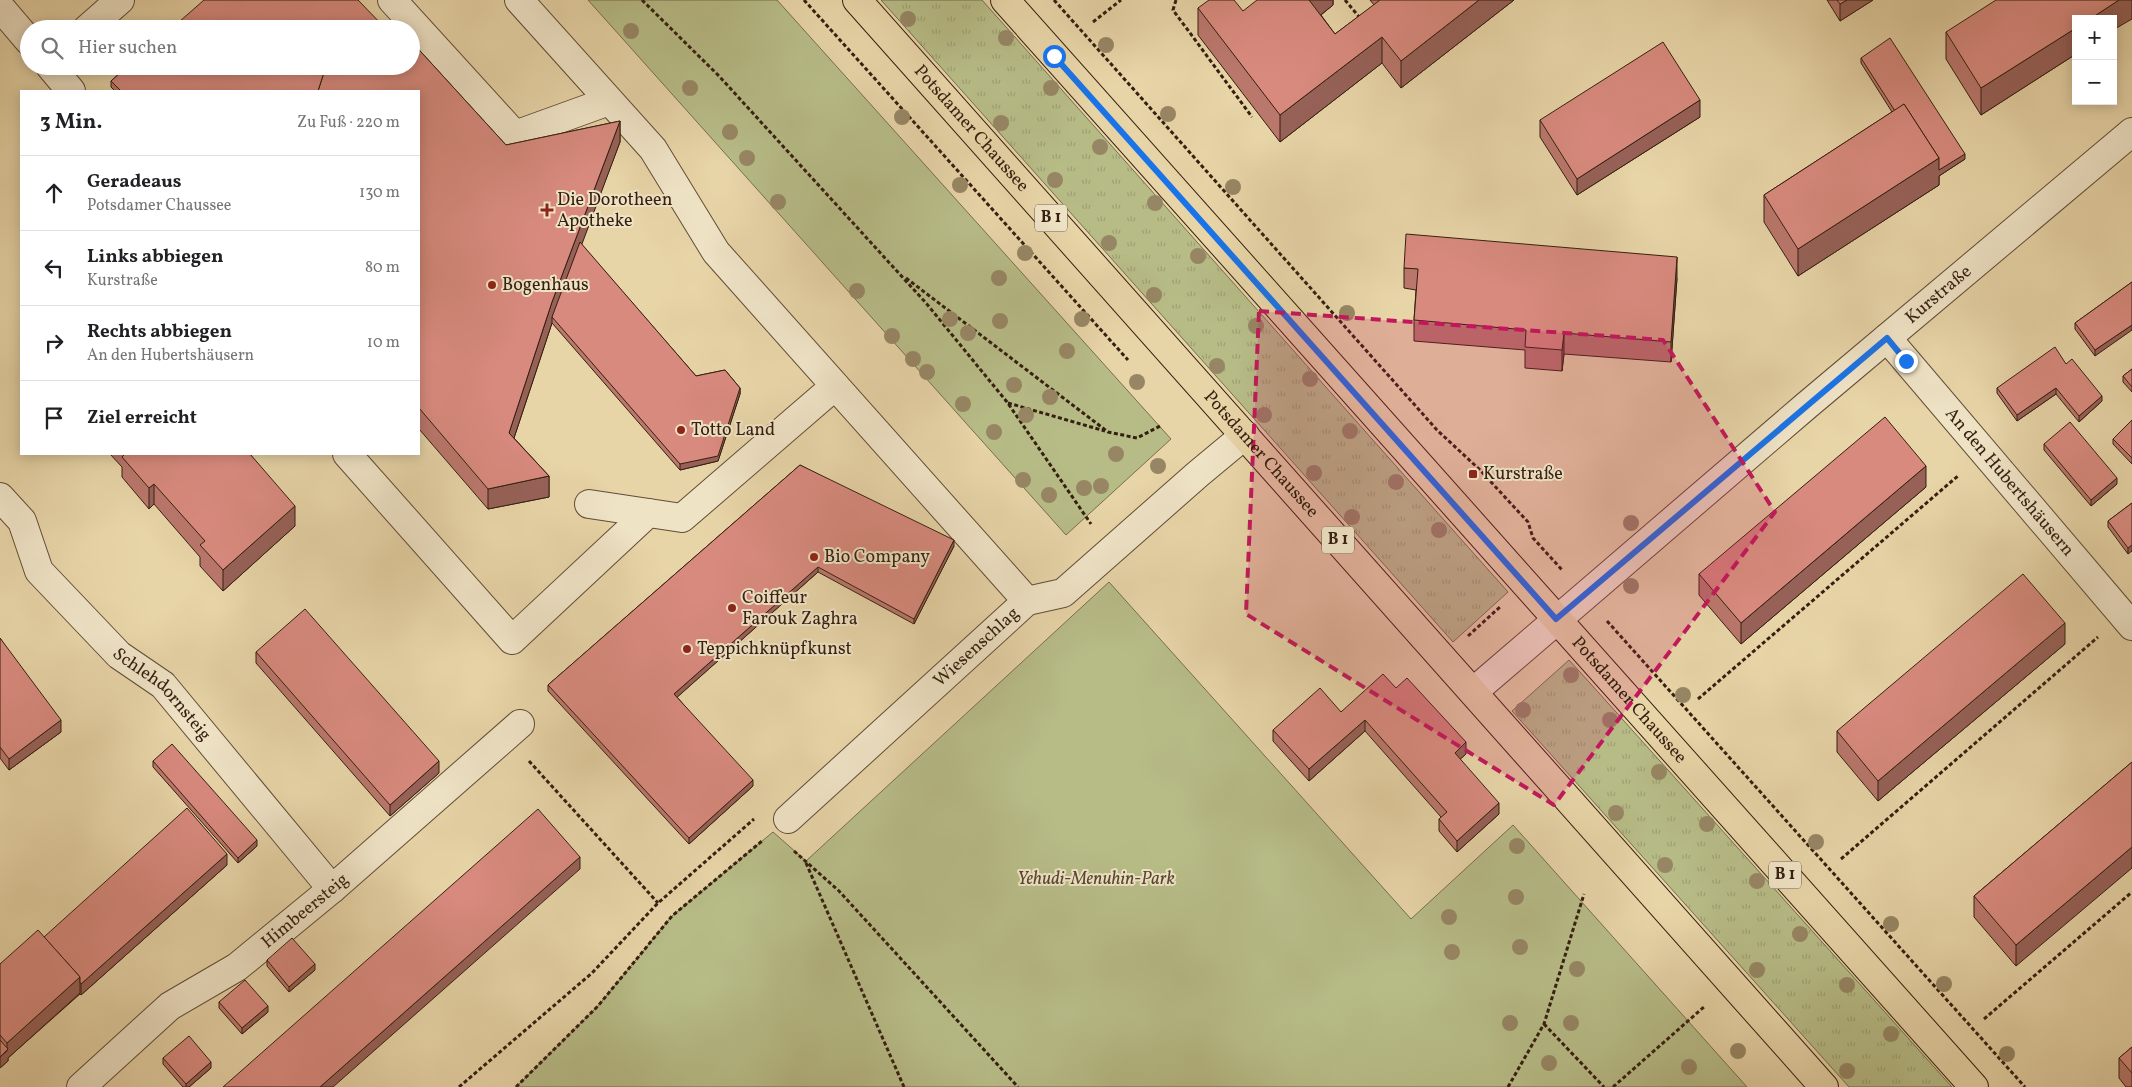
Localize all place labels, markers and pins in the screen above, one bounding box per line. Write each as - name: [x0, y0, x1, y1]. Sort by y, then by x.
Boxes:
- place label: Die Dorotheen Apotheke: [557, 188, 673, 234]
- marker: Die Dorotheen Apotheke: [541, 204, 553, 216]
- place label: Bogenhaus: [502, 273, 589, 298]
- marker: Bogenhaus: [486, 279, 498, 291]
- place label: Totto Land: [691, 418, 775, 443]
- marker: Totto Land: [675, 424, 687, 436]
- place label: Kurstraße: [1483, 462, 1563, 487]
- marker: Kurstraße: [1467, 468, 1479, 480]
- place label: Bio Company: [824, 545, 930, 570]
- marker: Bio Company: [808, 551, 820, 563]
- place label: Coiffeur Farouk Zaghra: [742, 586, 858, 632]
- marker: Coiffeur Farouk Zaghra: [726, 602, 738, 614]
- place label: Teppichknüpfkunst: [697, 637, 852, 662]
- marker: Teppichknüpfkunst: [681, 643, 693, 655]

